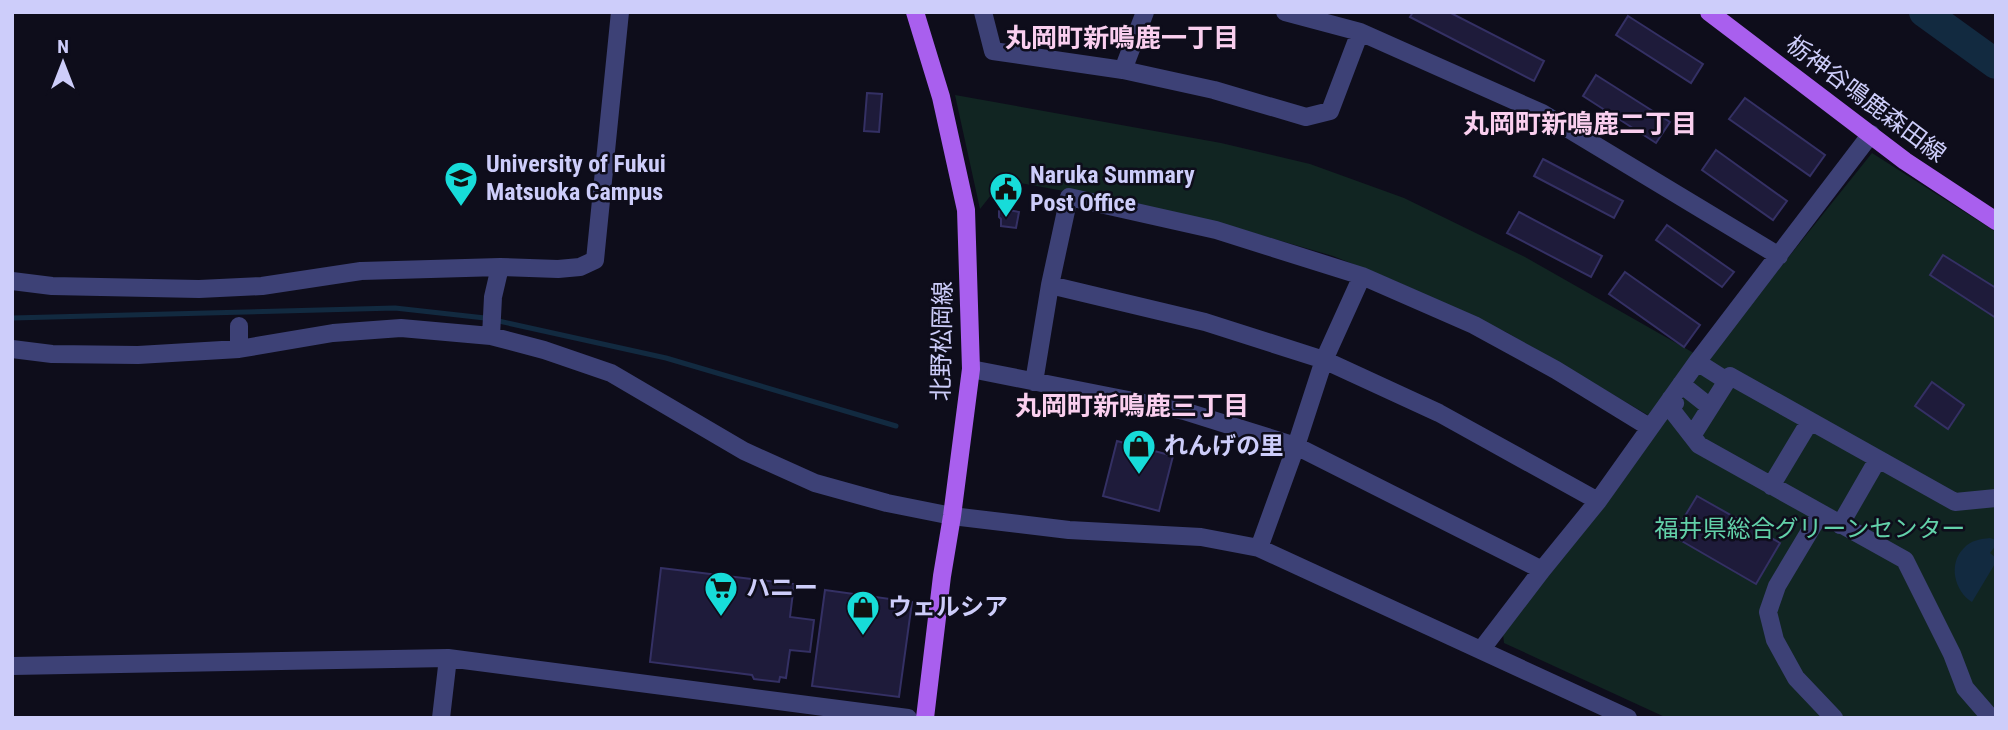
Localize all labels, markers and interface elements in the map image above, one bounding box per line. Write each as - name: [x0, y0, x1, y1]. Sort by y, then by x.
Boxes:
- district label: 丸岡町新鳴鹿一丁目: [1005, 23, 1239, 53]
- north arrow: [28, 28, 98, 98]
- street label: 栃神谷鳴鹿森田線: [1781, 30, 1951, 168]
- text: N: [57, 35, 69, 58]
- district label: 丸岡町新鳴鹿二丁目: [1463, 109, 1697, 139]
- place label: University of Fukui Matsuoka Campus: [486, 150, 666, 206]
- school or university icon: University of Fukui Matsuoka Campus: [442, 159, 480, 208]
- place label: Naruka Summary Post Office: [1030, 161, 1195, 217]
- public building icon: Naruka Summary Post Office: [987, 170, 1025, 219]
- street label: 北野松岡線: [927, 281, 957, 401]
- district label: 丸岡町新鳴鹿三丁目: [1015, 391, 1249, 421]
- shop icon: れんげの里: [1120, 427, 1158, 476]
- place label: れんげの里: [1164, 432, 1284, 460]
- park label: 福井県総合グリーンセンター: [1655, 515, 1965, 543]
- supermarket icon: ハニー: [702, 569, 740, 618]
- place label: ハニー: [746, 574, 818, 602]
- shop icon: ウェルシア: [844, 588, 882, 637]
- place label: ウェルシア: [888, 593, 1008, 621]

